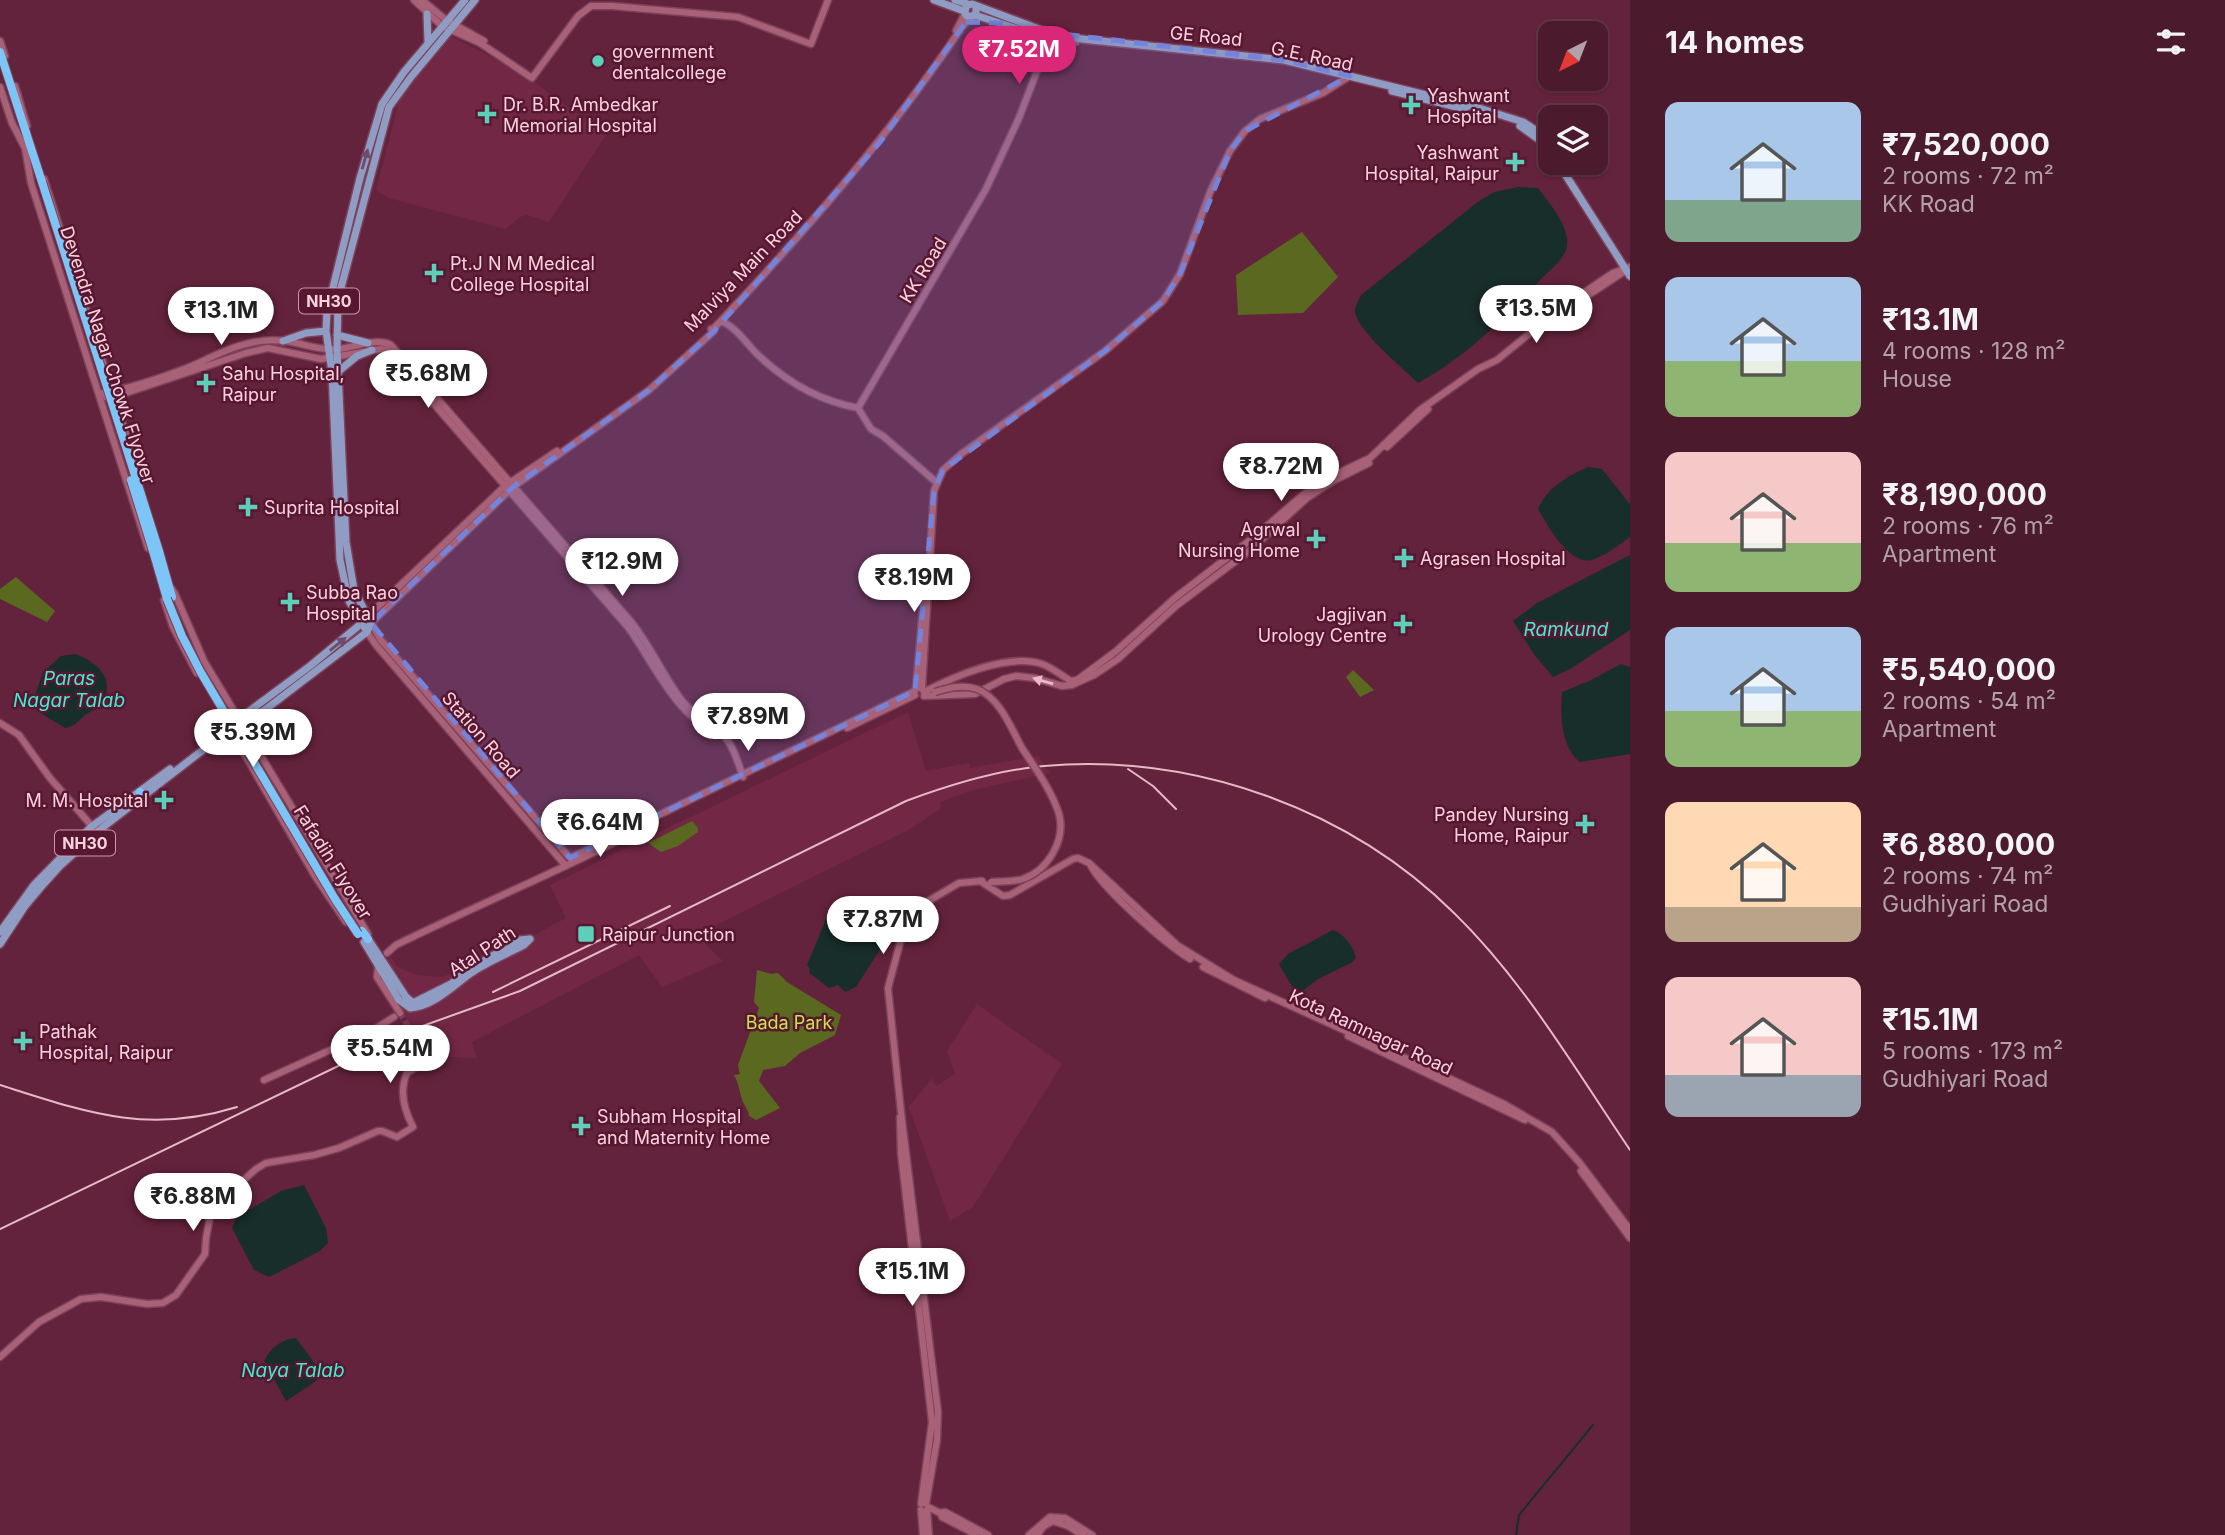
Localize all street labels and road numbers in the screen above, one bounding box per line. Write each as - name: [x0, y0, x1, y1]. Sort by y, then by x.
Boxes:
- street label: GE Road: [1169, 22, 1243, 50]
- street label: G.E. Road: [1269, 37, 1355, 75]
- street label: Malviya Main Road: [680, 206, 806, 336]
- street label: Devendra Nagar Chowk Flyover: [56, 223, 160, 487]
- street label: KK Road: [895, 233, 951, 307]
- road number: NH30: [299, 288, 359, 314]
- street label: Station Road: [438, 687, 524, 783]
- street label: Fafadih Flyover: [290, 801, 377, 923]
- road number: NH30: [55, 830, 115, 856]
- street label: Atal Path: [445, 922, 519, 980]
- street label: Kota Ramnagar Road: [1286, 985, 1456, 1079]

